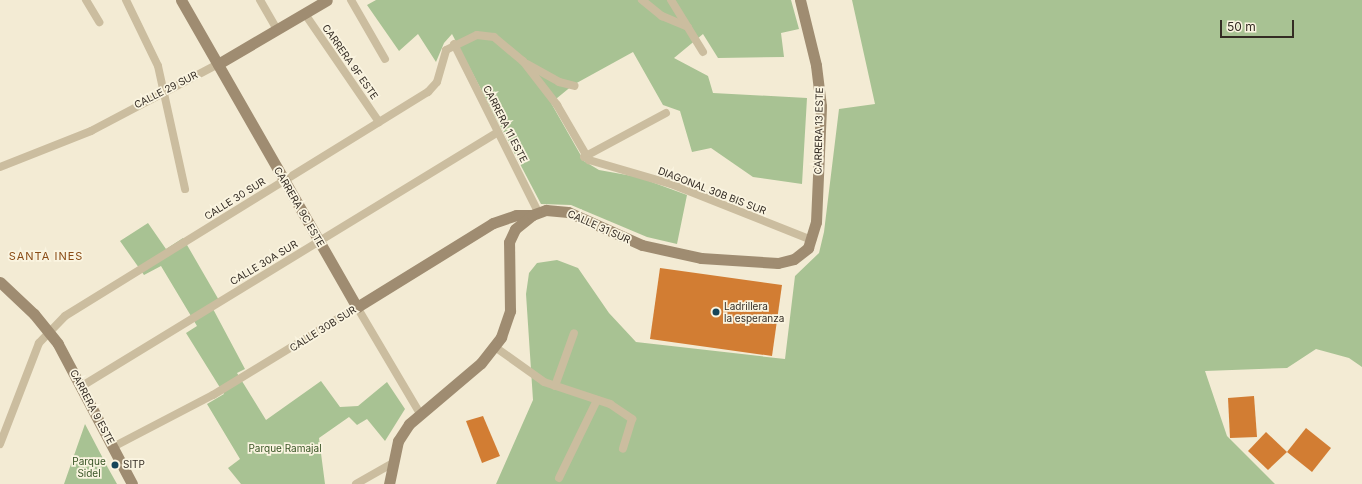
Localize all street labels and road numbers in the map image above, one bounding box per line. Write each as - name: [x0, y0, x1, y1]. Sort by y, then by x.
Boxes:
- street label: CARRERA 9F ESTE: [320, 22, 380, 102]
- street label: CALLE 29 SUR: [132, 69, 200, 111]
- street label: CARRERA 11 ESTE: [480, 83, 530, 165]
- street label: CARRERA 13 ESTE: [812, 87, 826, 175]
- street label: CARRERA 9C ESTE: [271, 165, 327, 249]
- street label: DIAGONAL 30B BIS SUR: [656, 165, 768, 217]
- street label: CALLE 30 SUR: [202, 175, 268, 223]
- street label: CALLE 31 SUR: [566, 208, 632, 246]
- street label: CALLE 30A SUR: [228, 238, 300, 288]
- street label: CALLE 30B SUR: [287, 304, 359, 354]
- street label: CARRERA 9 ESTE: [67, 368, 117, 446]

